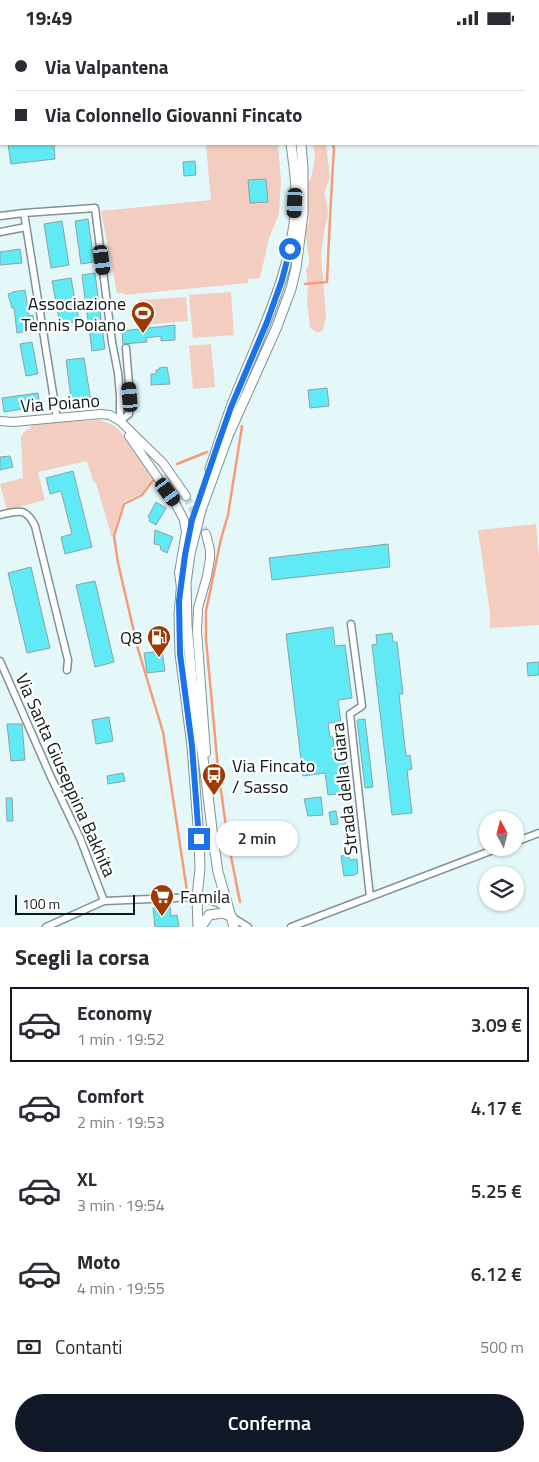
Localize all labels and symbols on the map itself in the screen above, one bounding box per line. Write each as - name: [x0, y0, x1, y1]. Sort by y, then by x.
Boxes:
- car: [286, 188, 303, 218]
- route start: [279, 238, 301, 260]
- car: [92, 244, 111, 276]
- place label: Associazione Tennis Poiano: [21, 290, 126, 338]
- sports icon: Associazione Tennis Poiano: [130, 300, 156, 334]
- car: [121, 381, 138, 413]
- street label: Via Poiano: [19, 387, 101, 419]
- car: [153, 475, 182, 509]
- place label: Q8: [120, 624, 142, 651]
- fuel station icon: Q8: [146, 624, 172, 658]
- street label: Via Santa Giuseppina Bakhita: [9, 669, 123, 881]
- street label: Strada della Giara: [324, 722, 364, 856]
- place label: Via Fincato / Sasso: [232, 752, 315, 800]
- bus stop icon: Via Fincato / Sasso: [201, 762, 227, 796]
- north arrow: [479, 811, 524, 856]
- callout: 2 min: [216, 821, 299, 857]
- route end: [188, 828, 210, 850]
- supermarket icon: Famila: [149, 883, 175, 917]
- place label: Famila: [180, 883, 230, 910]
- scale bar: [15, 892, 135, 915]

